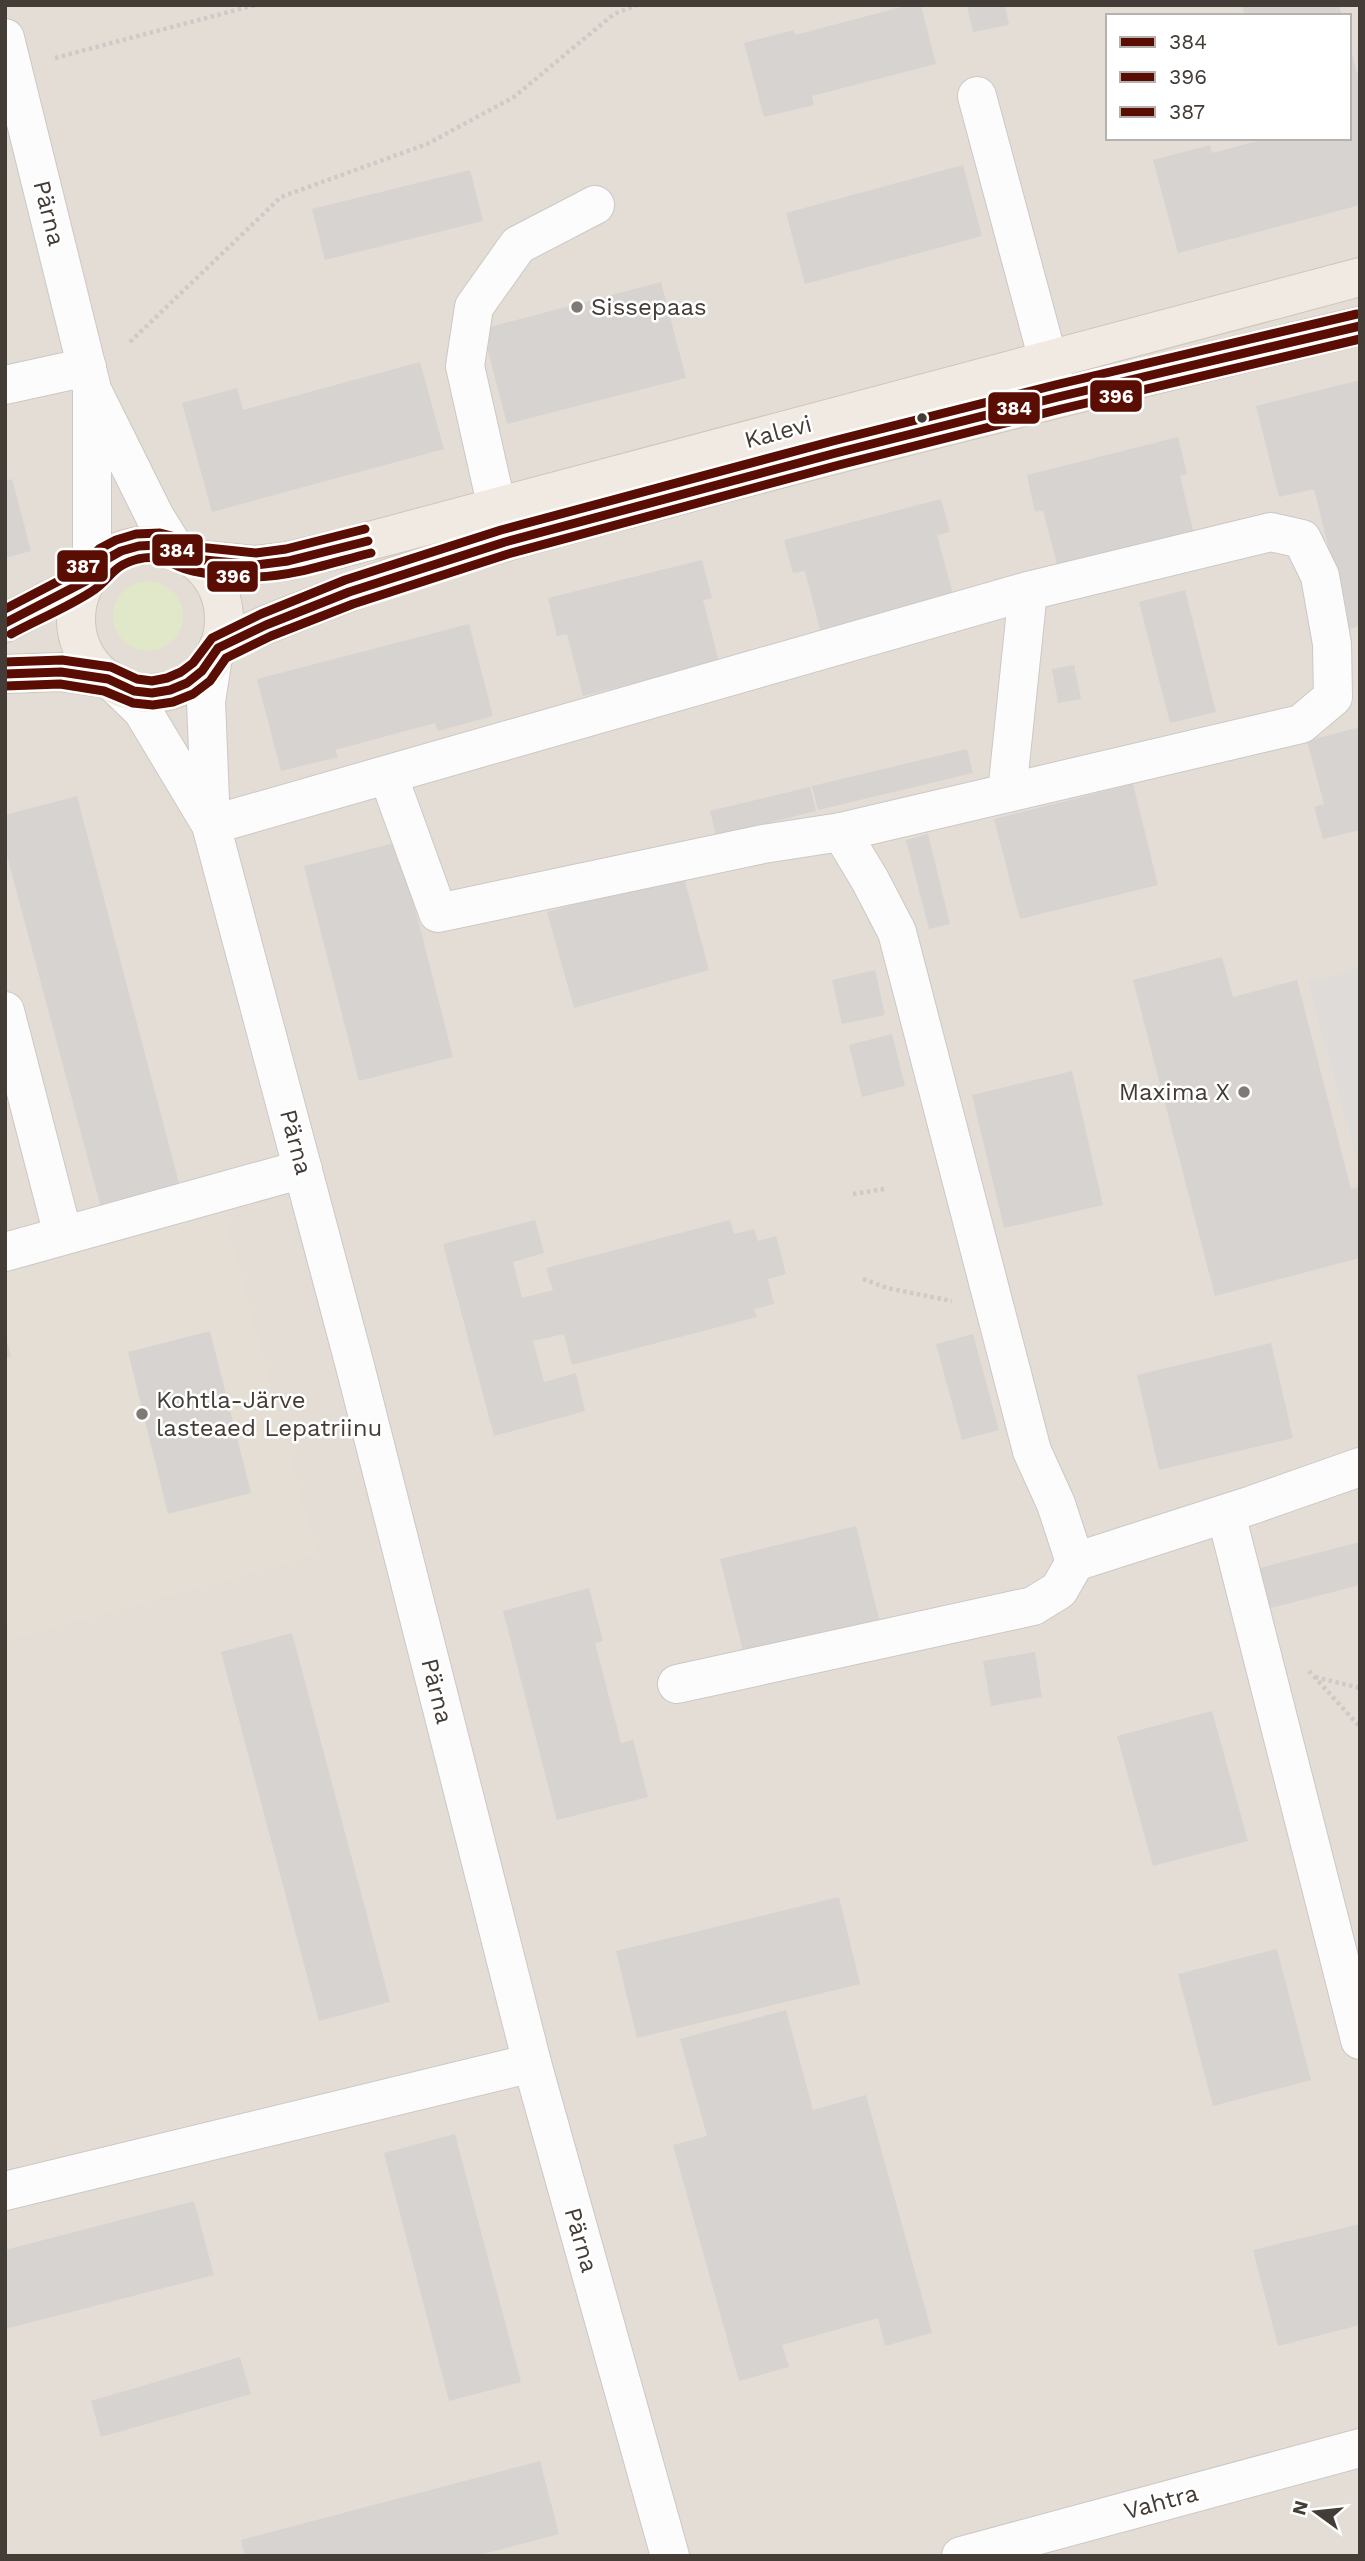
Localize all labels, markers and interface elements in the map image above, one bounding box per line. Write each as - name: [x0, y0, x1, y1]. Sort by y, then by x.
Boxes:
- legend: [1106, 14, 1351, 140]
- text: 384: [1169, 29, 1207, 54]
- text: 396: [1169, 64, 1207, 89]
- text: 387: [1169, 99, 1205, 124]
- street label: Pärna: [27, 177, 71, 249]
- place label: Sissepaas: [591, 293, 707, 321]
- marker: Sissepaas: [569, 299, 585, 315]
- line badge: 396: [1089, 379, 1143, 413]
- text: 396: [1099, 385, 1134, 408]
- line badge: 384: [987, 391, 1041, 425]
- text: 384: [996, 397, 1032, 420]
- street label: Kalevi: [741, 410, 815, 454]
- unlabelled marker: [915, 411, 929, 425]
- line badge: 384: [151, 533, 204, 567]
- text: 384: [159, 539, 195, 562]
- line badge: 387: [56, 549, 109, 583]
- text: 387: [66, 555, 100, 578]
- line badge: 396: [206, 560, 259, 593]
- text: 396: [216, 565, 251, 588]
- place label: Maxima X: [1119, 1078, 1230, 1106]
- marker: Maxima X: [1236, 1084, 1252, 1100]
- street label: Pärna: [274, 1106, 318, 1178]
- place label: Kohtla-Järve lasteaed Lepatriinu: [156, 1386, 382, 1442]
- marker: Kohtla-Järve lasteaed Lepatriinu: [134, 1406, 150, 1422]
- street label: Pärna: [415, 1655, 459, 1727]
- street label: Pärna: [558, 2204, 604, 2276]
- north arrow: [1281, 2477, 1351, 2547]
- street label: Vahtra: [1121, 2479, 1201, 2525]
- text: N: [1287, 2498, 1313, 2518]

